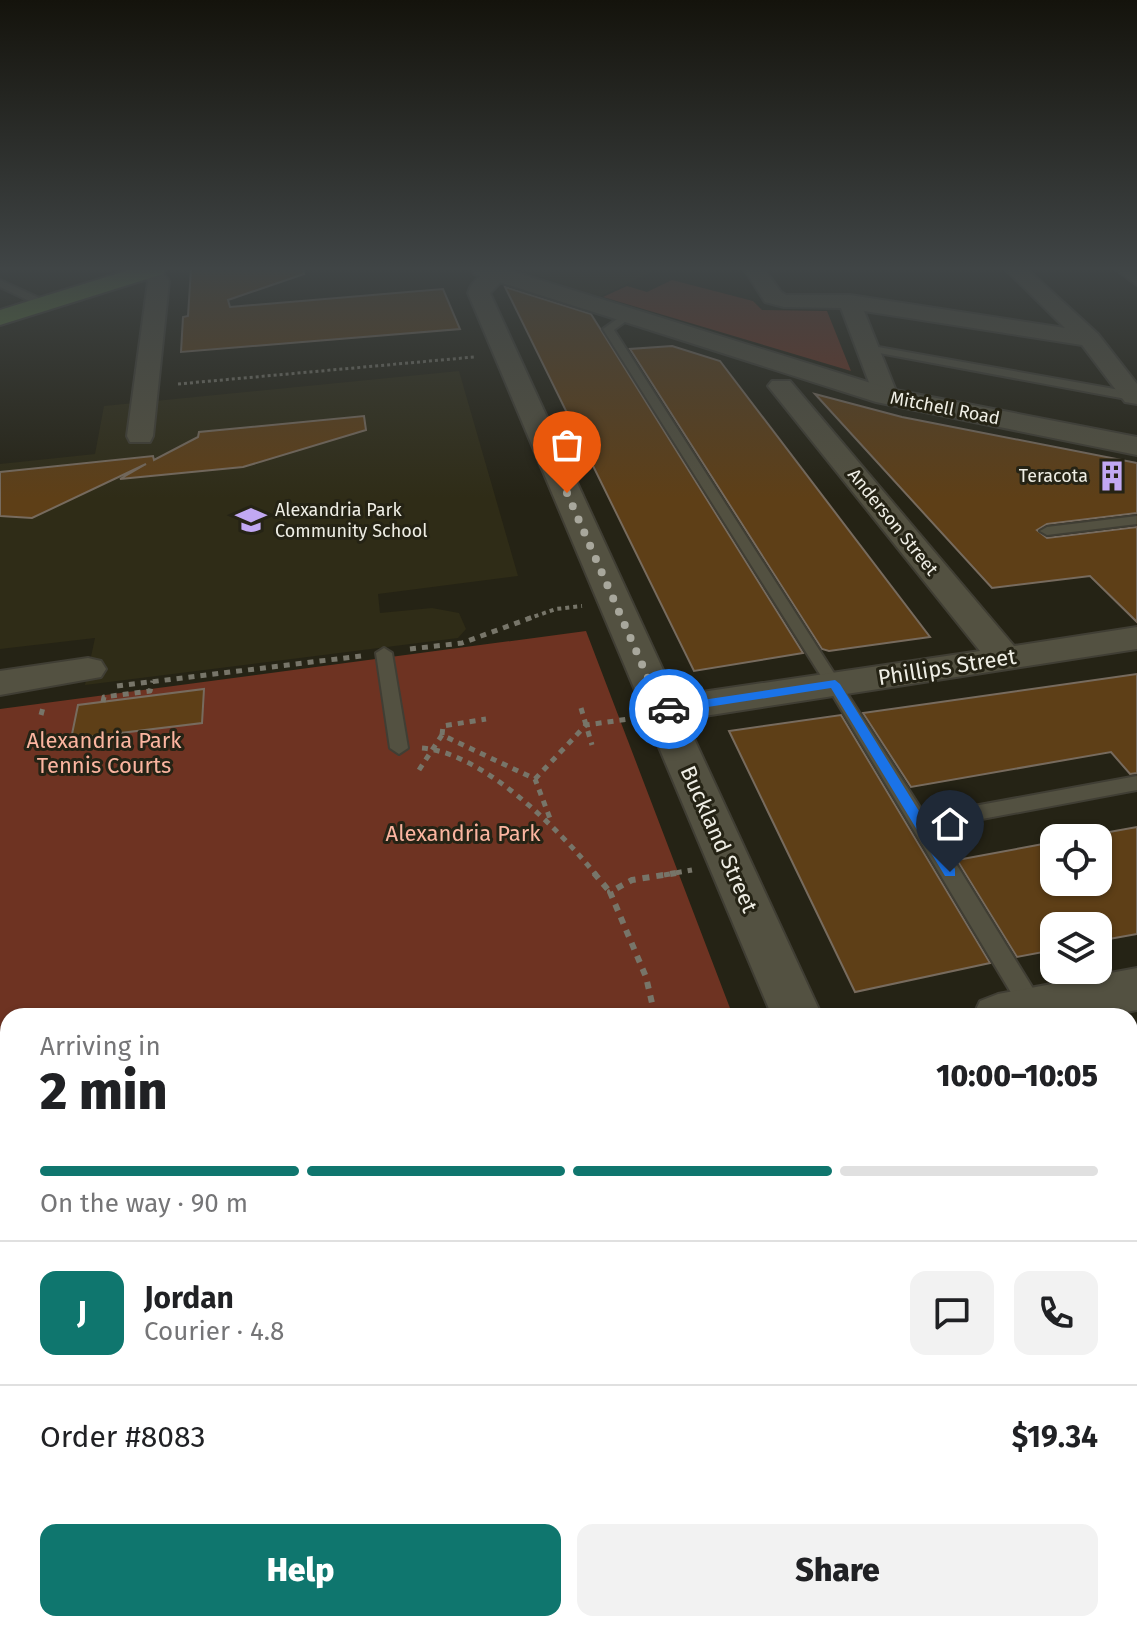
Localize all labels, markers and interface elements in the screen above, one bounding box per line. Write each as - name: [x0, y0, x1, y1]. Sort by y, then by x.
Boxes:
- street label: Mitchell Road: [888, 387, 1002, 429]
- pin: [533, 411, 601, 493]
- icon: bag: [545, 423, 589, 467]
- building icon: Teracota: [1095, 459, 1129, 493]
- street label: Anderson Street: [843, 464, 943, 580]
- place label: Teracota: [1019, 465, 1088, 487]
- place label: Alexandria Park Community School: [275, 499, 427, 542]
- school or university icon: Alexandria Park Community School: [234, 503, 268, 537]
- street label: Phillips Street: [876, 643, 1018, 691]
- courier: [629, 669, 709, 749]
- icon: car: [647, 687, 691, 731]
- park label: Alexandria Park Tennis Courts: [27, 727, 182, 779]
- street label: Buckland Street: [675, 761, 763, 917]
- pin: [916, 790, 984, 872]
- icon: home: [928, 802, 972, 846]
- park label: Alexandria Park: [386, 820, 541, 847]
- map controls: [1040, 824, 1112, 984]
- button: locate: [1040, 824, 1112, 896]
- button: layers: [1040, 912, 1112, 984]
- text: Arriving in: [40, 1031, 161, 1062]
- text: 10:00–10:05: [936, 1058, 1098, 1094]
- text: 2 min: [40, 1060, 167, 1123]
- text: On the way · 90 m: [40, 1188, 248, 1219]
- button: chat: [910, 1271, 994, 1355]
- button: phone: [1014, 1271, 1098, 1355]
- text: Jordan: [144, 1280, 234, 1316]
- text: J: [77, 1295, 87, 1331]
- text: Courier · 4.8: [144, 1316, 284, 1347]
- text: Order #8083: [40, 1419, 206, 1455]
- text: $19.34: [1012, 1419, 1098, 1455]
- button: Help: [40, 1524, 561, 1616]
- button: Share: [577, 1524, 1098, 1616]

